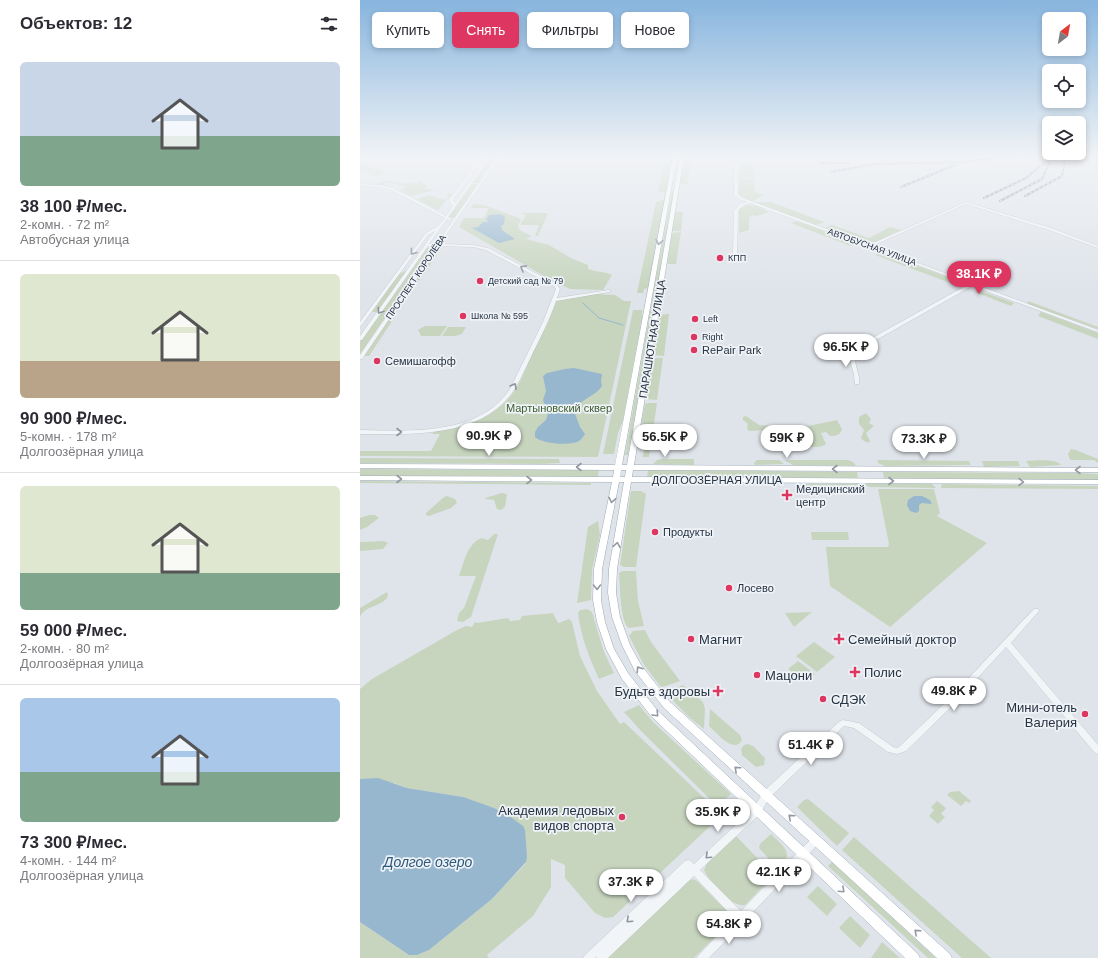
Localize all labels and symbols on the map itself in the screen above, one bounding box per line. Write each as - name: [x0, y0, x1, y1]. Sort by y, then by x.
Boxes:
- north arrow: [1042, 12, 1086, 56]
- street label: АВТОБУСНАЯ УЛИЦА: [826, 226, 918, 268]
- street label: ПРОСПЕКТ КОРОЛЁВА: [384, 233, 448, 321]
- one-way arrow: [656, 239, 664, 245]
- one-way arrow: [411, 248, 418, 255]
- marker: КПП: [715, 253, 725, 263]
- place label: КПП: [728, 253, 746, 263]
- pin: 38.1K ₽: [942, 261, 1016, 295]
- one-way arrow: [520, 265, 527, 272]
- marker: Детский сад № 79: [475, 276, 485, 286]
- place label: Детский сад № 79: [488, 276, 563, 286]
- street label: ПАРАШЮТНАЯ УЛИЦА: [637, 278, 667, 399]
- one-way arrow: [378, 307, 385, 314]
- marker: Школа № 595: [458, 311, 468, 321]
- place label: Школа № 595: [471, 311, 528, 321]
- marker: Left: [690, 314, 700, 324]
- place label: Left: [703, 314, 719, 324]
- marker: Right: [689, 332, 699, 342]
- place label: Right: [702, 332, 724, 342]
- pin: 96.5K ₽: [809, 334, 883, 368]
- place label: RePair Park: [702, 344, 762, 356]
- marker: RePair Park: [689, 345, 699, 355]
- place label: Семишагофф: [385, 355, 456, 367]
- marker: Семишагофф: [372, 356, 382, 366]
- one-way arrow: [509, 382, 516, 390]
- park label: Мартыновский сквер: [506, 402, 612, 414]
- pin: 90.9K ₽: [452, 423, 526, 457]
- pin: 56.5K ₽: [628, 424, 702, 458]
- pin: 59K ₽: [759, 425, 815, 459]
- pin: 73.3K ₽: [887, 426, 961, 460]
- one-way arrow: [396, 428, 402, 436]
- one-way arrow: [576, 463, 582, 471]
- one-way arrow: [832, 465, 838, 473]
- one-way arrow: [1075, 466, 1081, 474]
- street label: ДОЛГООЗЁРНАЯ УЛИЦА: [652, 474, 783, 486]
- one-way arrow: [396, 475, 402, 483]
- one-way arrow: [526, 475, 532, 484]
- one-way arrow: [888, 477, 894, 485]
- one-way arrow: [1018, 477, 1024, 486]
- place label: Медицинский центр: [796, 483, 865, 508]
- marker: Медицинский центр: [781, 489, 793, 501]
- one-way arrow: [608, 497, 616, 503]
- place label: Продукты: [663, 526, 713, 538]
- marker: Продукты: [650, 527, 660, 537]
- one-way arrow: [612, 542, 621, 548]
- place label: Лосево: [737, 582, 774, 594]
- marker: Лосево: [724, 583, 734, 593]
- one-way arrow: [593, 584, 601, 590]
- place label: Магнит: [699, 632, 742, 647]
- place label: Семейный доктор: [848, 632, 956, 647]
- marker: Семейный доктор: [833, 633, 845, 645]
- marker: Магнит: [686, 634, 696, 644]
- place label: Полис: [864, 665, 902, 680]
- one-way arrow: [636, 666, 644, 673]
- marker: Полис: [849, 666, 861, 678]
- place label: Мацони: [765, 668, 812, 683]
- marker: Мацони: [752, 670, 762, 680]
- pin: 49.8K ₽: [917, 678, 991, 712]
- place label: Будьте здоровы: [614, 684, 710, 699]
- marker: Будьте здоровы: [713, 686, 723, 696]
- place label: СДЭК: [831, 692, 866, 707]
- marker: СДЭК: [818, 694, 828, 704]
- place label: Мини-отель Валерия: [1006, 700, 1077, 730]
- one-way arrow: [651, 709, 659, 717]
- marker: Мини-отель Валерия: [1080, 709, 1090, 719]
- pin: 51.4K ₽: [774, 732, 848, 766]
- one-way arrow: [735, 767, 742, 774]
- pin: 35.9K ₽: [681, 799, 755, 833]
- place label: Академия ледовых видов спорта: [498, 803, 615, 833]
- marker: Академия ледовых видов спорта: [617, 812, 627, 822]
- one-way arrow: [789, 815, 796, 822]
- one-way arrow: [705, 852, 713, 859]
- water label: Долгое озеро: [382, 854, 473, 870]
- pin: 42.1K ₽: [742, 859, 816, 893]
- pin: 37.3K ₽: [594, 869, 668, 903]
- one-way arrow: [837, 885, 845, 893]
- pin: 54.8K ₽: [692, 911, 766, 945]
- one-way arrow: [626, 915, 633, 922]
- one-way arrow: [914, 929, 922, 936]

